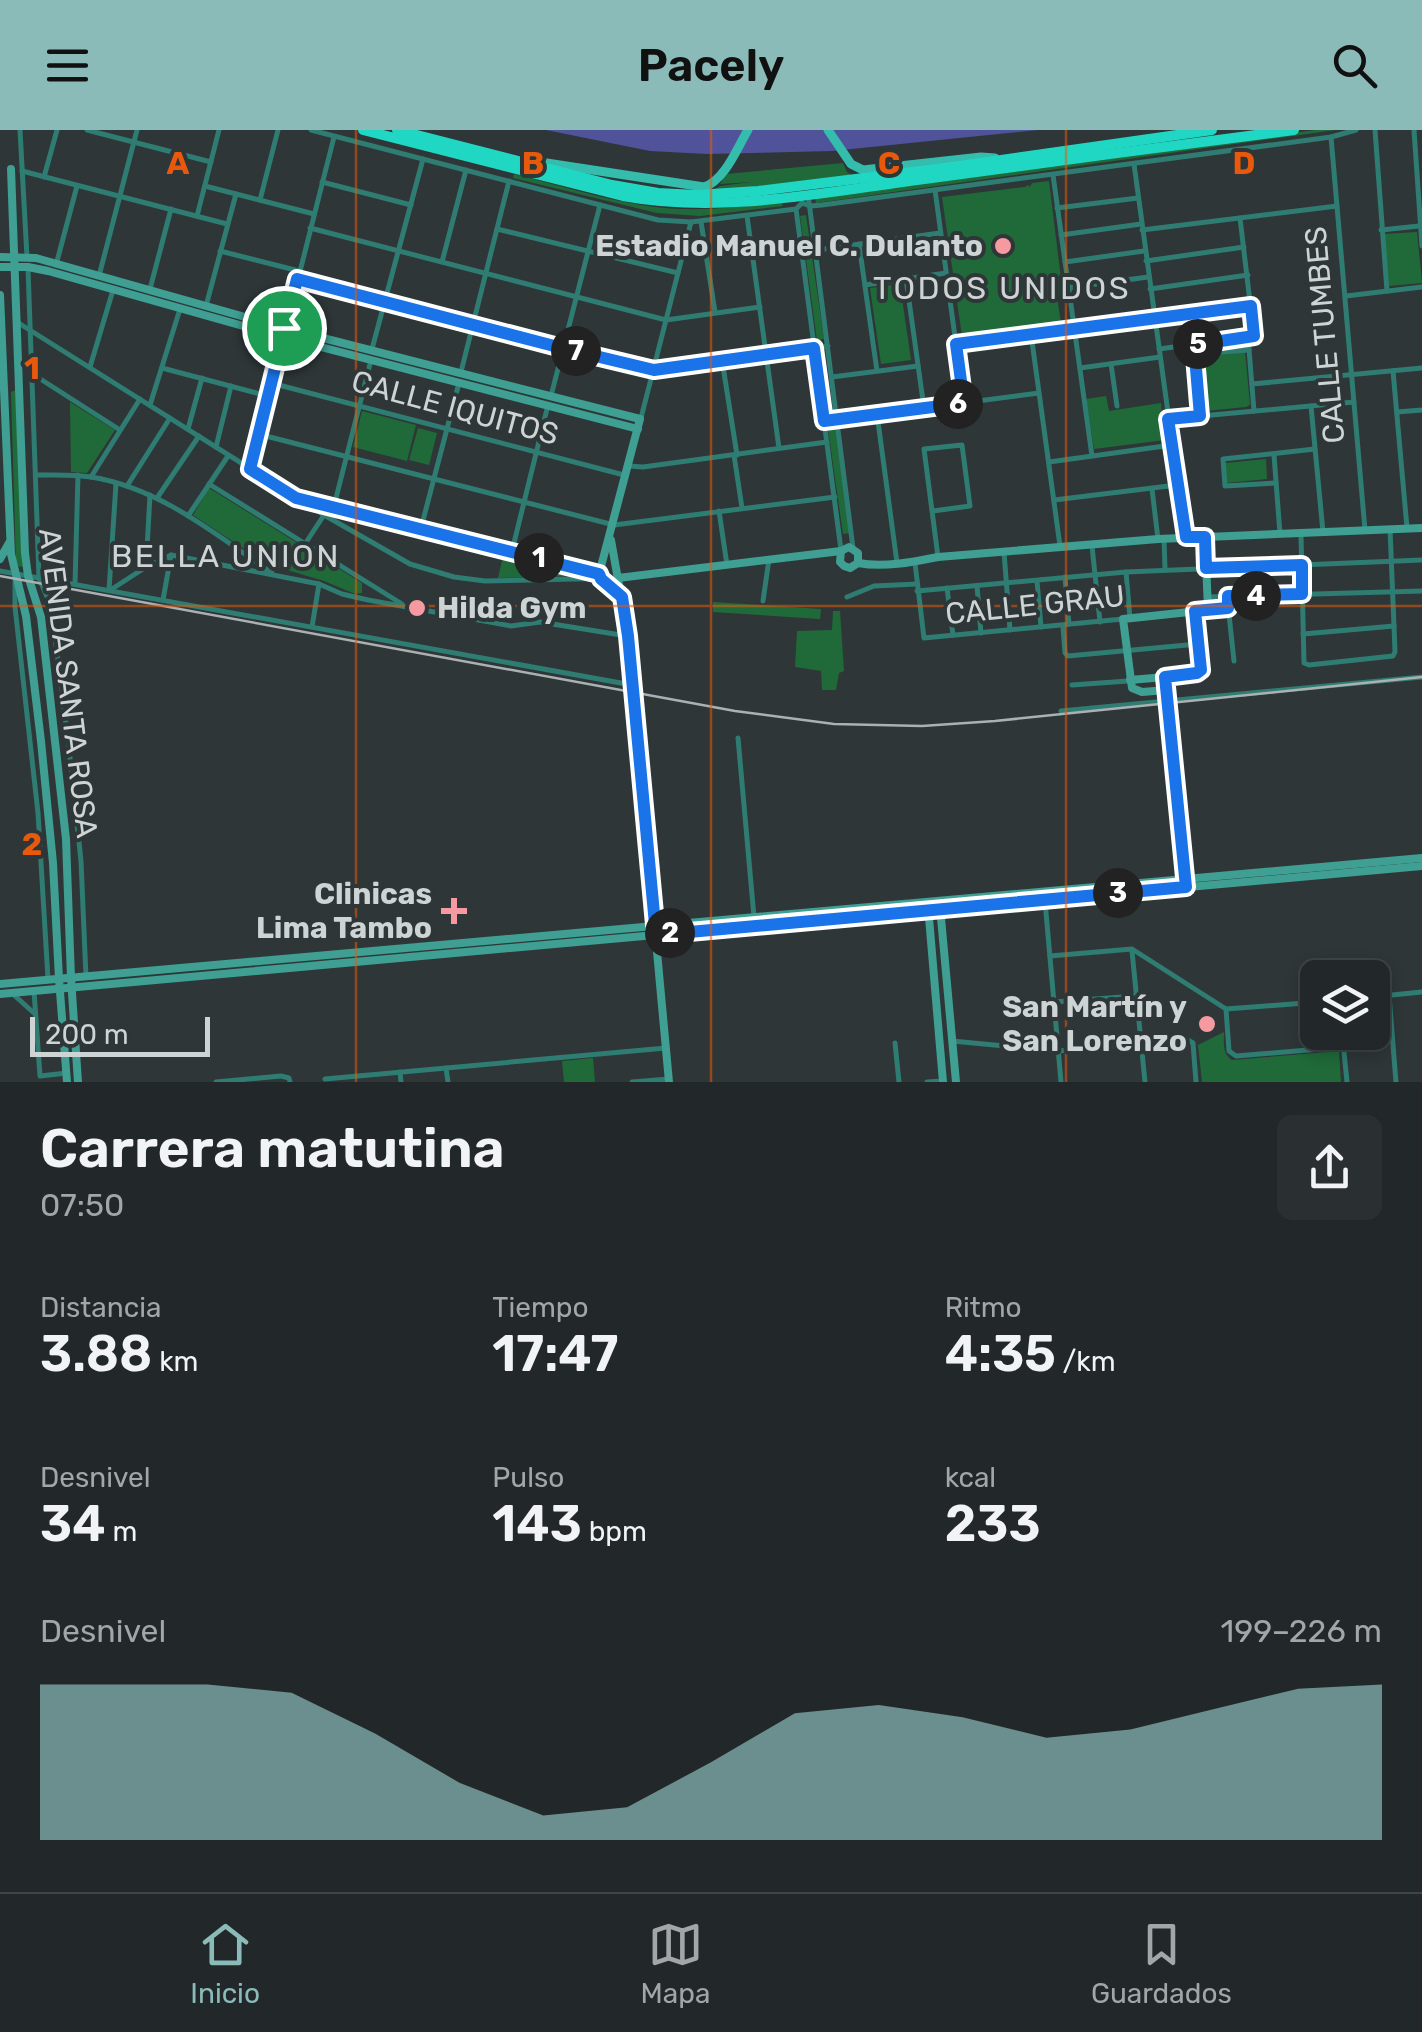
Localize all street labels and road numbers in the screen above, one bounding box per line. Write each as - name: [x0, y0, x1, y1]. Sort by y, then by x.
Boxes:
- street label: CALLE TUMBES: [1298, 225, 1352, 445]
- street label: CALLE IQUITOS: [348, 363, 562, 453]
- street label: AVENIDA SANTA ROSA: [31, 526, 105, 840]
- street label: CALLE GRAU: [944, 578, 1126, 632]

